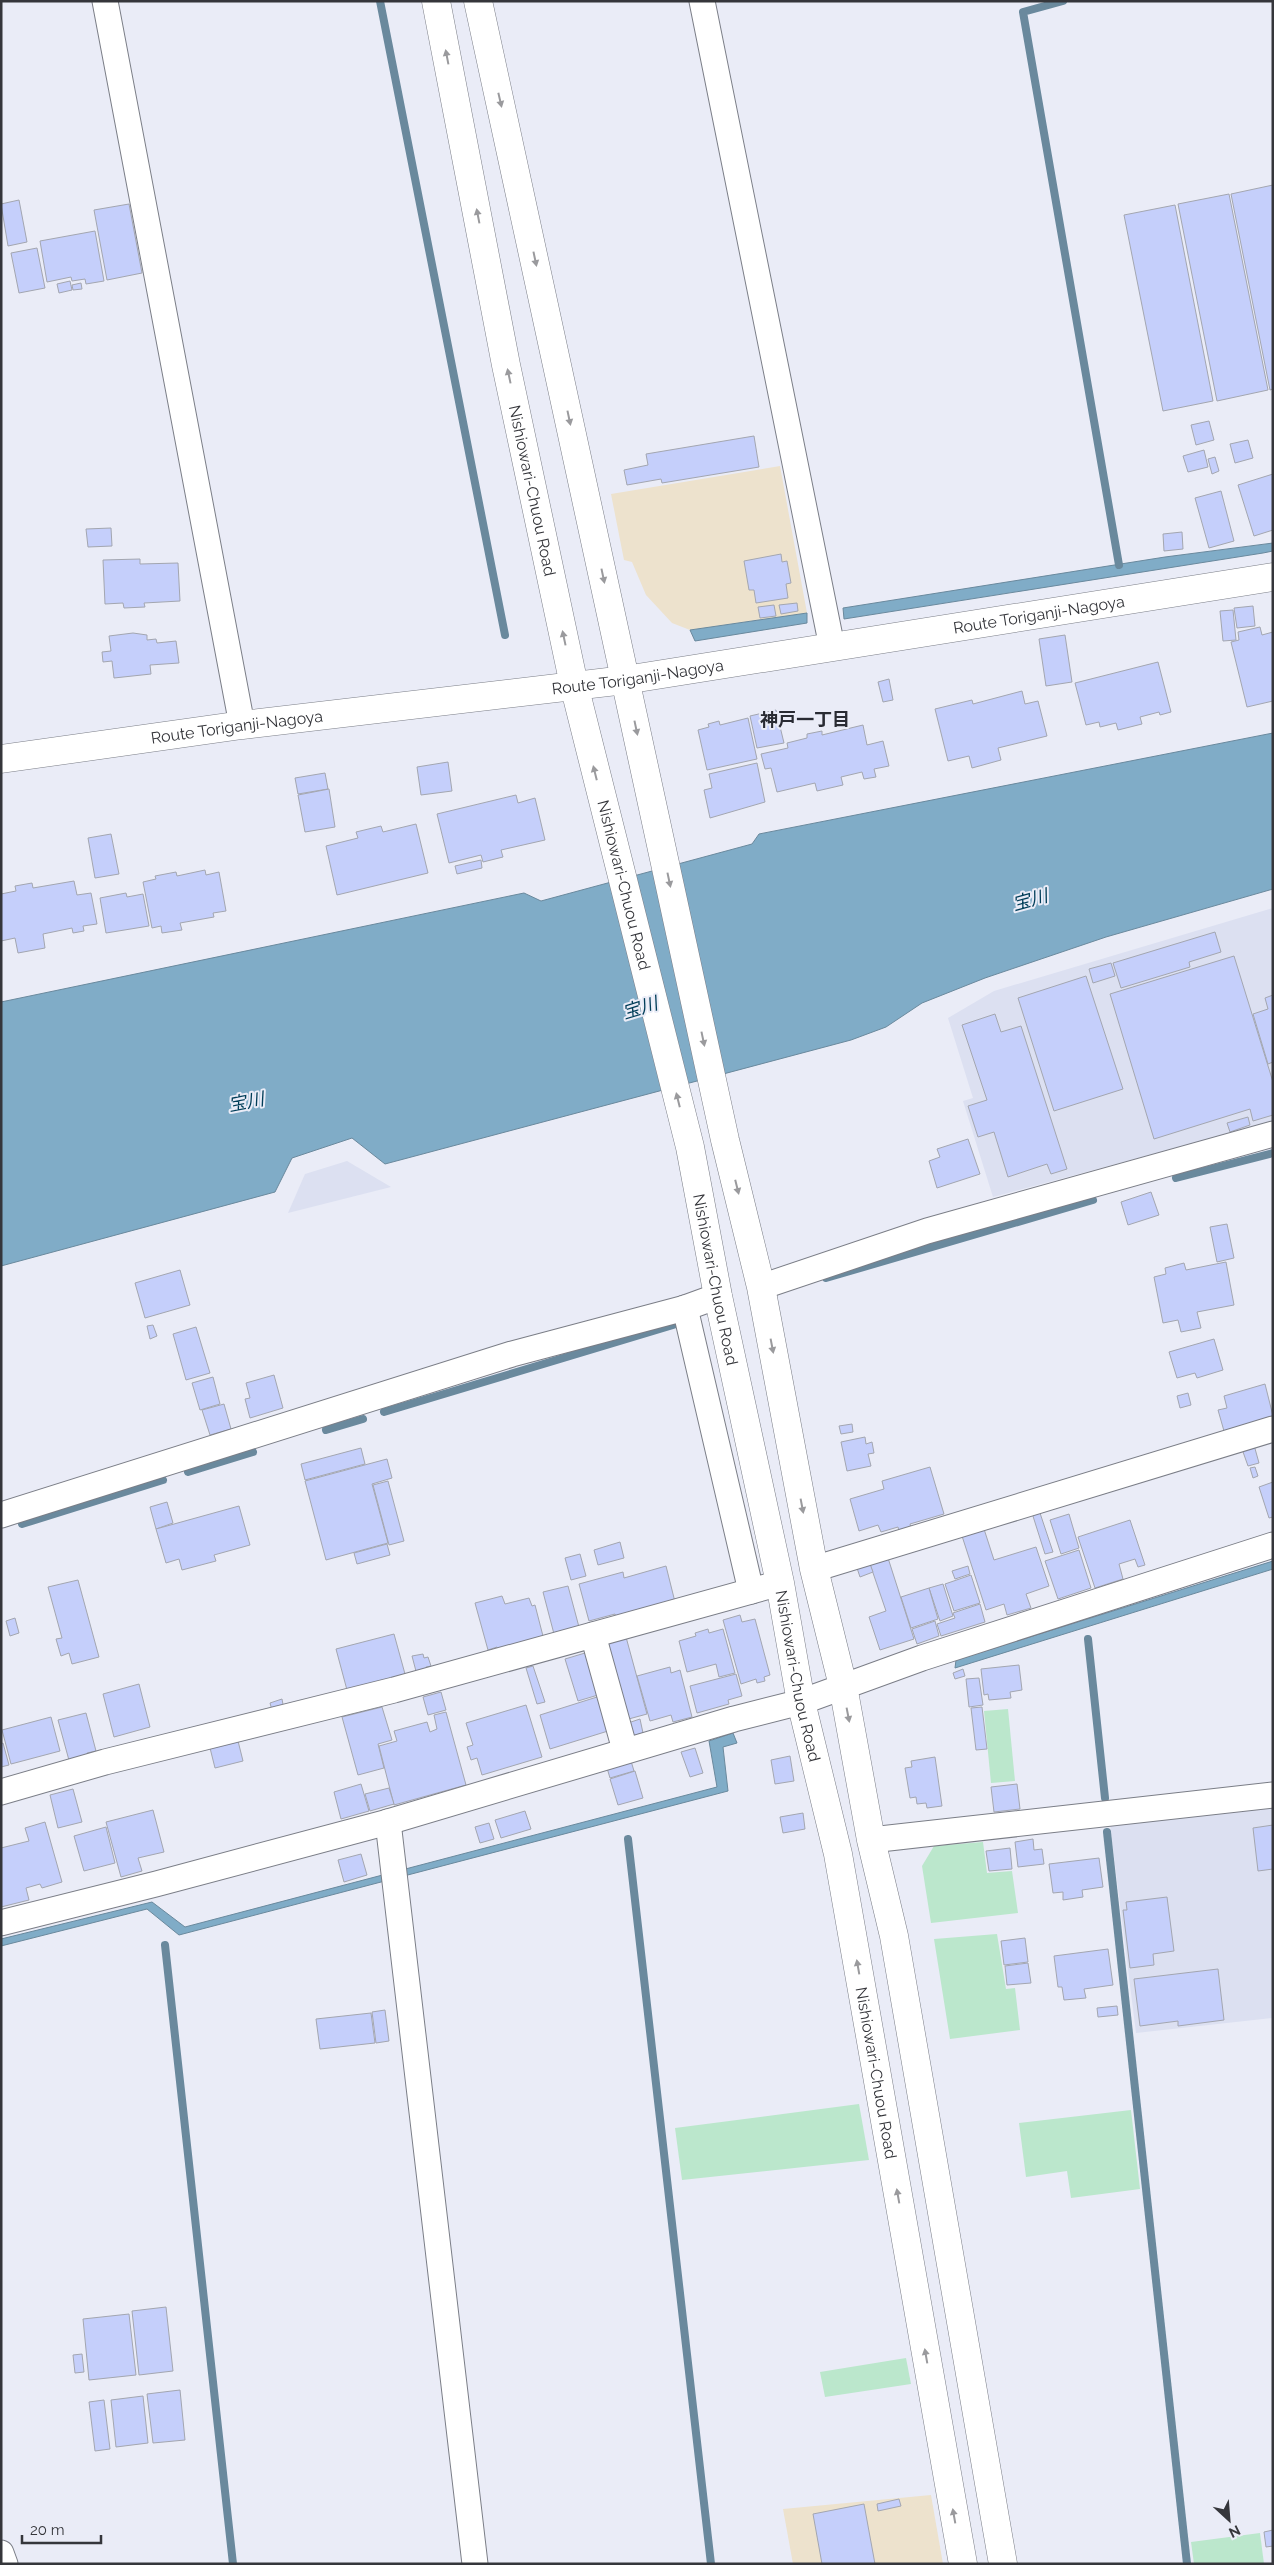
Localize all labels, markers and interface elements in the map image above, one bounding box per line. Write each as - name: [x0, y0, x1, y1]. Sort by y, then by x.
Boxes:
- one-way arrow: [443, 49, 451, 64]
- one-way arrow: [496, 93, 504, 109]
- one-way arrow: [473, 208, 481, 224]
- one-way arrow: [531, 251, 539, 267]
- one-way arrow: [504, 367, 512, 383]
- street label: Nishiowari-Chuou Road: [505, 403, 560, 578]
- one-way arrow: [565, 410, 573, 425]
- one-way arrow: [599, 569, 607, 584]
- street label: Route Toriganji-Nagoya: [952, 592, 1126, 638]
- one-way arrow: [559, 629, 567, 645]
- street label: Route Toriganji-Nagoya: [551, 655, 725, 699]
- street label: Route Toriganji-Nagoya: [150, 707, 324, 748]
- district label: 神戸一丁目: [760, 709, 850, 730]
- one-way arrow: [632, 720, 640, 735]
- one-way arrow: [591, 766, 599, 781]
- street label: Nishiowari-Chuou Road: [593, 798, 654, 972]
- one-way arrow: [665, 872, 673, 888]
- water label: 宝川: [1010, 884, 1052, 914]
- water label: 宝川: [620, 992, 662, 1023]
- one-way arrow: [699, 1031, 707, 1046]
- water label: 宝川: [226, 1087, 268, 1115]
- one-way arrow: [673, 1092, 681, 1107]
- one-way arrow: [733, 1180, 741, 1195]
- street label: Nishiowari-Chuou Road: [689, 1192, 742, 1367]
- one-way arrow: [769, 1338, 777, 1354]
- one-way arrow: [798, 1498, 806, 1513]
- street label: Nishiowari-Chuou Road: [771, 1589, 824, 1764]
- one-way arrow: [844, 1708, 852, 1723]
- one-way arrow: [853, 1958, 861, 1974]
- street label: Nishiowari-Chuou Road: [852, 1985, 901, 2161]
- one-way arrow: [894, 2187, 902, 2203]
- one-way arrow: [922, 2347, 930, 2363]
- north arrow: [1204, 2495, 1254, 2545]
- one-way arrow: [950, 2507, 958, 2523]
- scale bar: [22, 2512, 101, 2544]
- text: 20 m: [30, 2521, 65, 2539]
- text: N: [1226, 2522, 1243, 2541]

